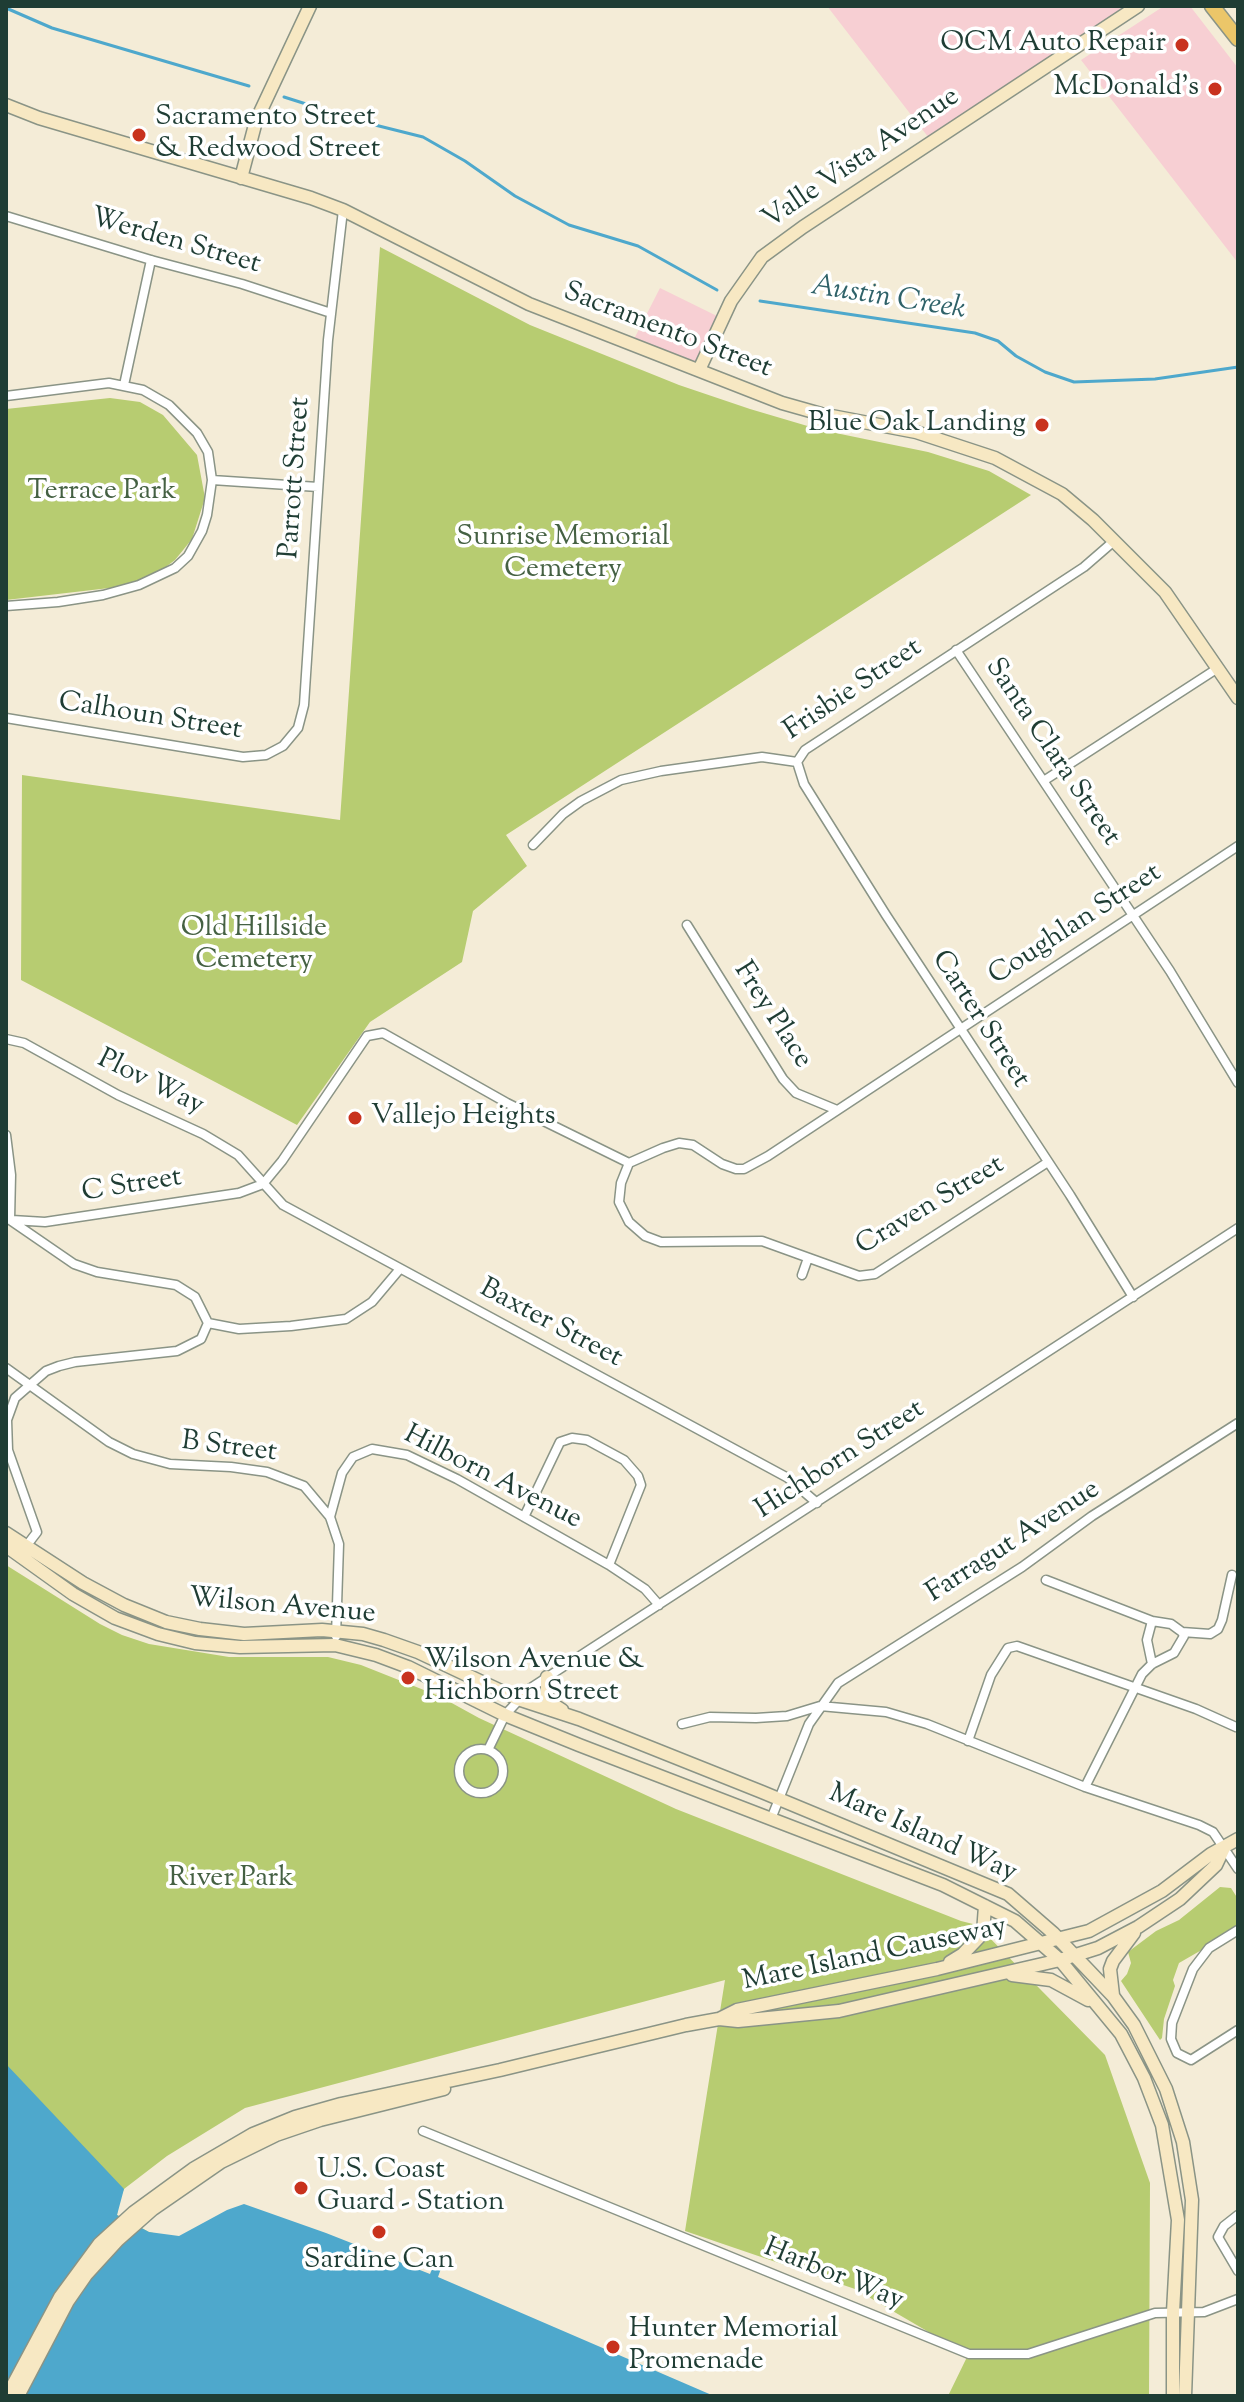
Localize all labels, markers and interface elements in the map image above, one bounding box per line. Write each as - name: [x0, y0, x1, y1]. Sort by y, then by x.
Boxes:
- place label: OCM Auto Repair: [940, 28, 1166, 62]
- marker: OCM Auto Repair: [1173, 36, 1191, 54]
- place label: McDonald's: [1053, 72, 1199, 106]
- marker: McDonald's: [1206, 80, 1224, 98]
- street label: Valle Vista Avenue: [757, 82, 967, 238]
- place label: Sacramento Street & Redwood Street: [155, 102, 380, 168]
- marker: Sacramento Street & Redwood Street: [130, 126, 148, 144]
- street label: Werden Street: [86, 203, 264, 283]
- water label: Austin Creek: [808, 270, 968, 330]
- street label: Sacramento Street: [558, 277, 776, 387]
- street label: Parrott Street: [275, 396, 319, 560]
- place label: Blue Oak Landing: [808, 408, 1026, 442]
- marker: Blue Oak Landing: [1033, 416, 1051, 434]
- park label: Terrace Park: [28, 476, 176, 510]
- park label: Sunrise Memorial Cemetery: [456, 522, 670, 588]
- street label: Frisbie Street: [779, 633, 929, 749]
- street label: Santa Clara Street: [976, 653, 1126, 853]
- street label: Calhoun Street: [56, 687, 244, 749]
- street label: Coughlan Street: [983, 858, 1169, 994]
- park label: Old Hillside Cemetery: [181, 913, 327, 979]
- street label: Carter Street: [922, 945, 1036, 1095]
- street label: Frey Place: [724, 957, 818, 1075]
- street label: Plov Way: [91, 1044, 209, 1124]
- place label: Vallejo Heights: [371, 1101, 556, 1135]
- marker: Vallejo Heights: [346, 1109, 364, 1127]
- street label: Craven Street: [851, 1150, 1011, 1264]
- street label: C Street: [80, 1163, 184, 1211]
- street label: Baxter Street: [473, 1273, 627, 1377]
- street label: Hichborn Street: [750, 1394, 932, 1528]
- street label: Hilborn Avenue: [397, 1420, 587, 1538]
- street label: B Street: [179, 1426, 279, 1472]
- street label: Farragut Avenue: [921, 1474, 1107, 1612]
- street label: Wilson Avenue: [187, 1583, 377, 1633]
- place label: Wilson Avenue & Hichborn Street: [424, 1645, 644, 1711]
- marker: Wilson Avenue & Hichborn Street: [399, 1669, 417, 1687]
- street label: Mare Island Way: [823, 1778, 1021, 1892]
- park label: River Park: [169, 1863, 293, 1897]
- street label: Mare Island Causeway: [740, 1912, 1010, 2000]
- place label: U.S. Coast Guard - Station: [317, 2155, 504, 2221]
- marker: U.S. Coast Guard - Station: [292, 2179, 310, 2197]
- marker: Sardine Can: [370, 2223, 388, 2241]
- street label: Harbor Way: [758, 2233, 908, 2319]
- place label: Sardine Can: [304, 2245, 454, 2279]
- place label: Hunter Memorial Promenade: [629, 2314, 838, 2380]
- marker: Hunter Memorial Promenade: [604, 2338, 622, 2356]

